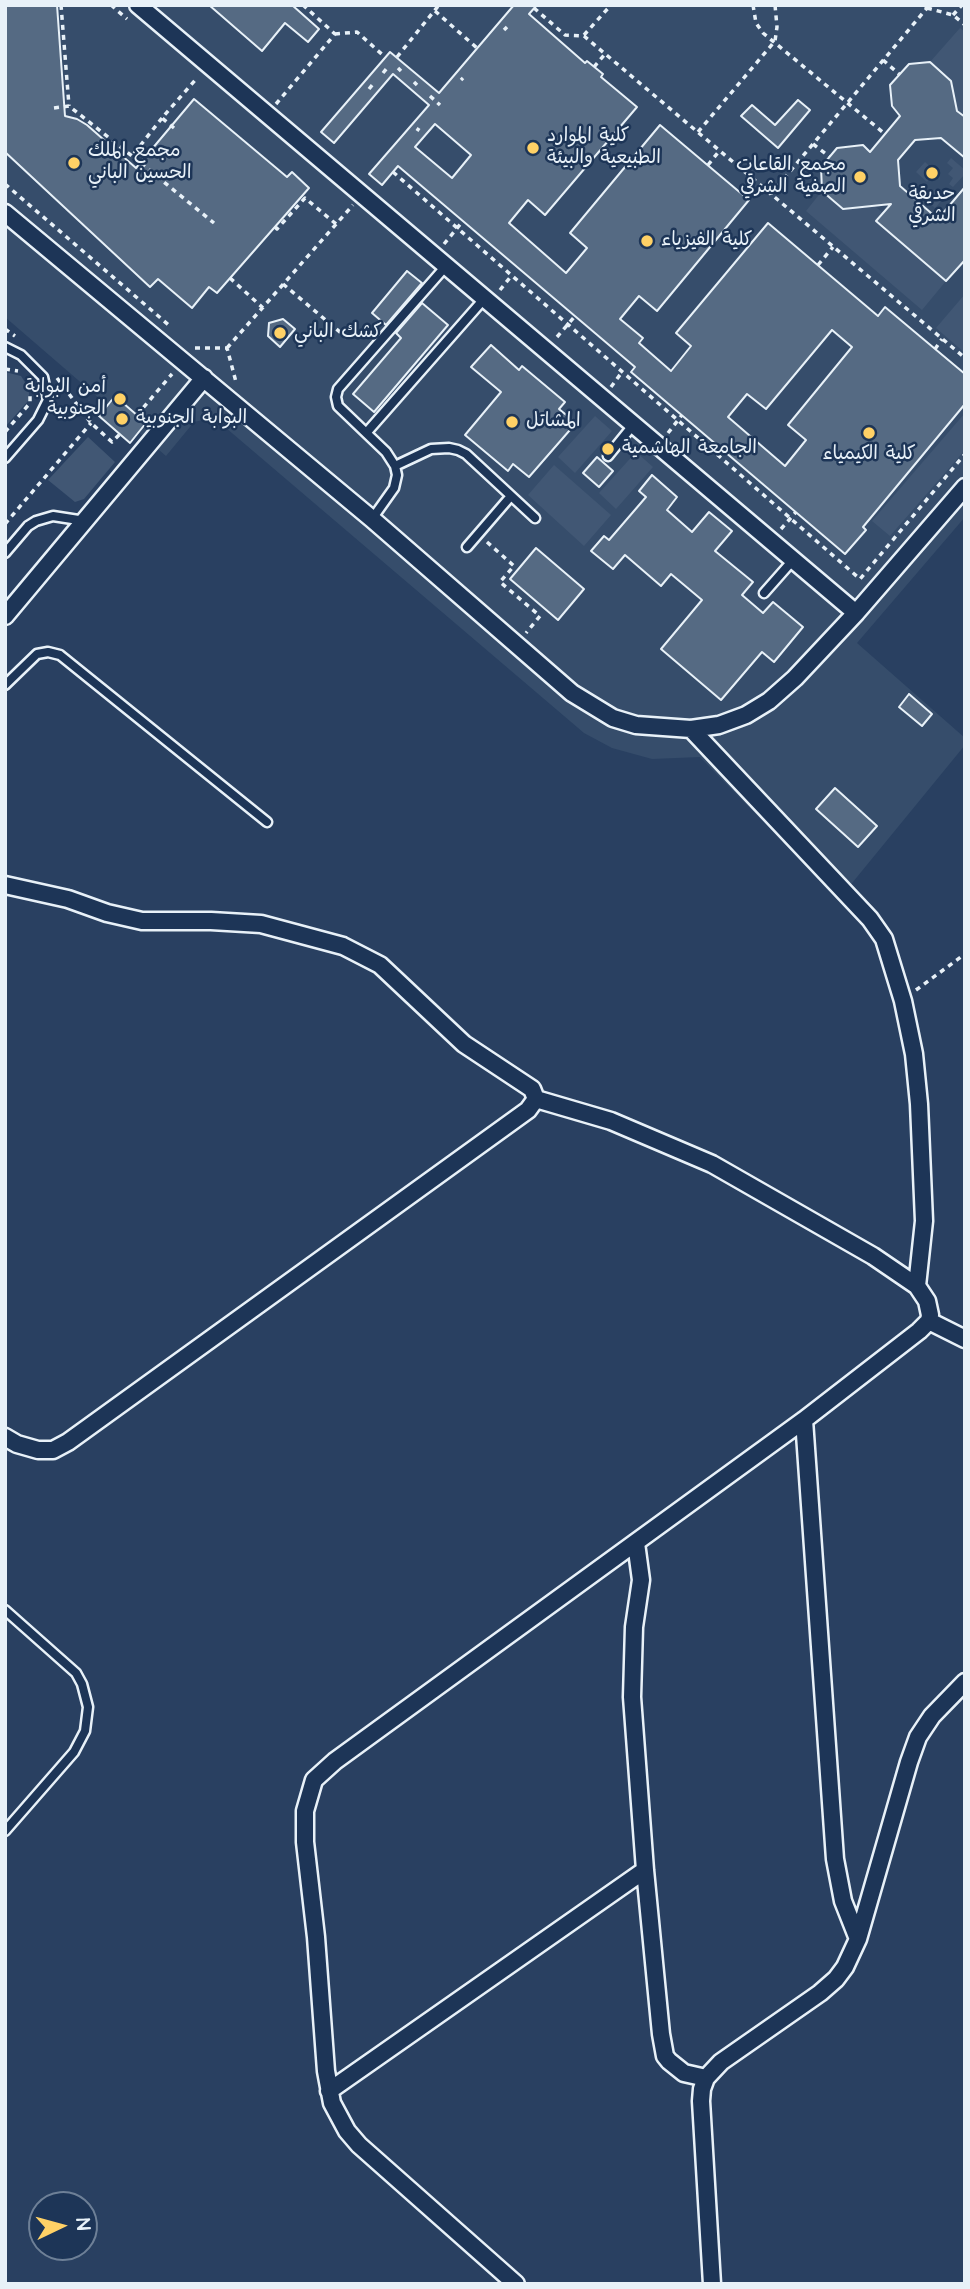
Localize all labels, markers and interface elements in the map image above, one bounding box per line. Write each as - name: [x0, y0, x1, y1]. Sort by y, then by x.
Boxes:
- place label: كلية الموارد الطبيعية والبيئة: [547, 126, 661, 170]
- marker: كلية الموارد الطبيعية والبيئة: [525, 140, 541, 156]
- place label: مجمع الملك الحسين الباني: [88, 141, 192, 185]
- marker: مجمع الملك الحسين الباني: [66, 155, 82, 171]
- place label: مجمع القاعات الصفية الشرقي: [736, 155, 846, 199]
- marker: حديقة الشرقي: [924, 165, 940, 181]
- marker: مجمع القاعات الصفية الشرقي: [852, 169, 868, 185]
- place label: حديقة الشرقي: [908, 184, 956, 228]
- place label: كلية الفيزياء: [661, 230, 752, 252]
- marker: كلية الفيزياء: [639, 233, 655, 249]
- place label: كشك الباني: [294, 322, 382, 344]
- marker: كشك الباني: [272, 325, 288, 341]
- place label: أمن البوابة الجنوبية: [25, 377, 106, 421]
- marker: أمن البوابة الجنوبية: [112, 391, 128, 407]
- place label: البوابة الجنوبية: [136, 408, 247, 430]
- marker: البوابة الجنوبية: [114, 411, 130, 427]
- place label: المشاتل: [526, 411, 581, 433]
- marker: المشاتل: [504, 414, 520, 430]
- marker: كلية الكيمياء: [861, 425, 877, 441]
- place label: الجامعة الهاشمية: [622, 438, 757, 460]
- marker: الجامعة الهاشمية: [600, 441, 616, 457]
- place label: كلية الكيمياء: [822, 444, 916, 466]
- north arrow: [28, 2191, 98, 2261]
- text: N: [68, 2217, 96, 2231]

